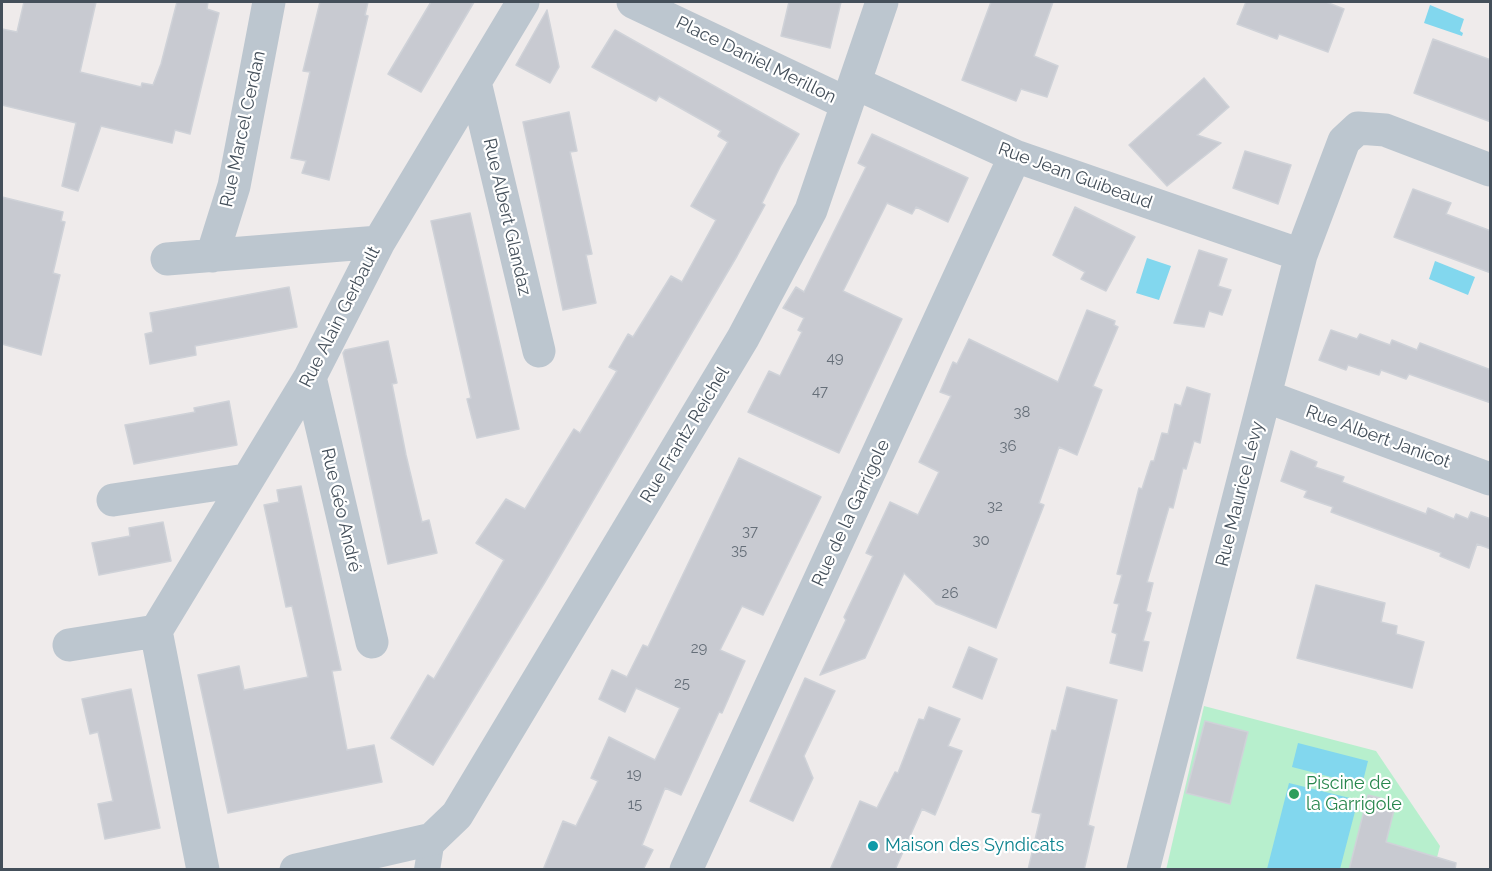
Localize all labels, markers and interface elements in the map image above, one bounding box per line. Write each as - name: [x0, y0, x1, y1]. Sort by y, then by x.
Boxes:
- street label: Place Daniel Merillon: [672, 12, 840, 108]
- street label: Rue Marcel Cerdan: [216, 49, 270, 209]
- street label: Rue Albert Glandaz: [478, 136, 536, 298]
- street label: Rue Jean Guibeaud: [995, 138, 1155, 214]
- street label: Rue Alain Gerbault: [295, 243, 385, 391]
- house number: 49: [827, 349, 843, 367]
- street label: Rue Frantz Reichel: [636, 363, 734, 507]
- house number: 47: [812, 382, 828, 400]
- street label: Rue Albert Janicot: [1303, 401, 1453, 473]
- house number: 38: [1014, 403, 1030, 421]
- street label: Rue Maurice Lévy: [1212, 419, 1268, 569]
- street label: Rue de la Garrigole: [807, 436, 895, 590]
- house number: 36: [999, 437, 1017, 455]
- street label: Rue Géo André: [316, 446, 366, 574]
- house number: 32: [987, 497, 1003, 515]
- house number: 37: [742, 522, 758, 540]
- house number: 30: [972, 531, 990, 549]
- house number: 35: [731, 541, 747, 559]
- house number: 26: [942, 584, 958, 602]
- house number: 29: [691, 639, 707, 657]
- house number: 25: [674, 674, 690, 692]
- house number: 19: [626, 765, 642, 783]
- place label: Piscine de la Garrigole: [1306, 773, 1402, 816]
- marker: Piscine de la Garrigole: [1287, 787, 1301, 801]
- house number: 15: [628, 795, 642, 813]
- place label: Maison des Syndicats: [885, 835, 1064, 857]
- marker: Maison des Syndicats: [866, 839, 880, 853]

